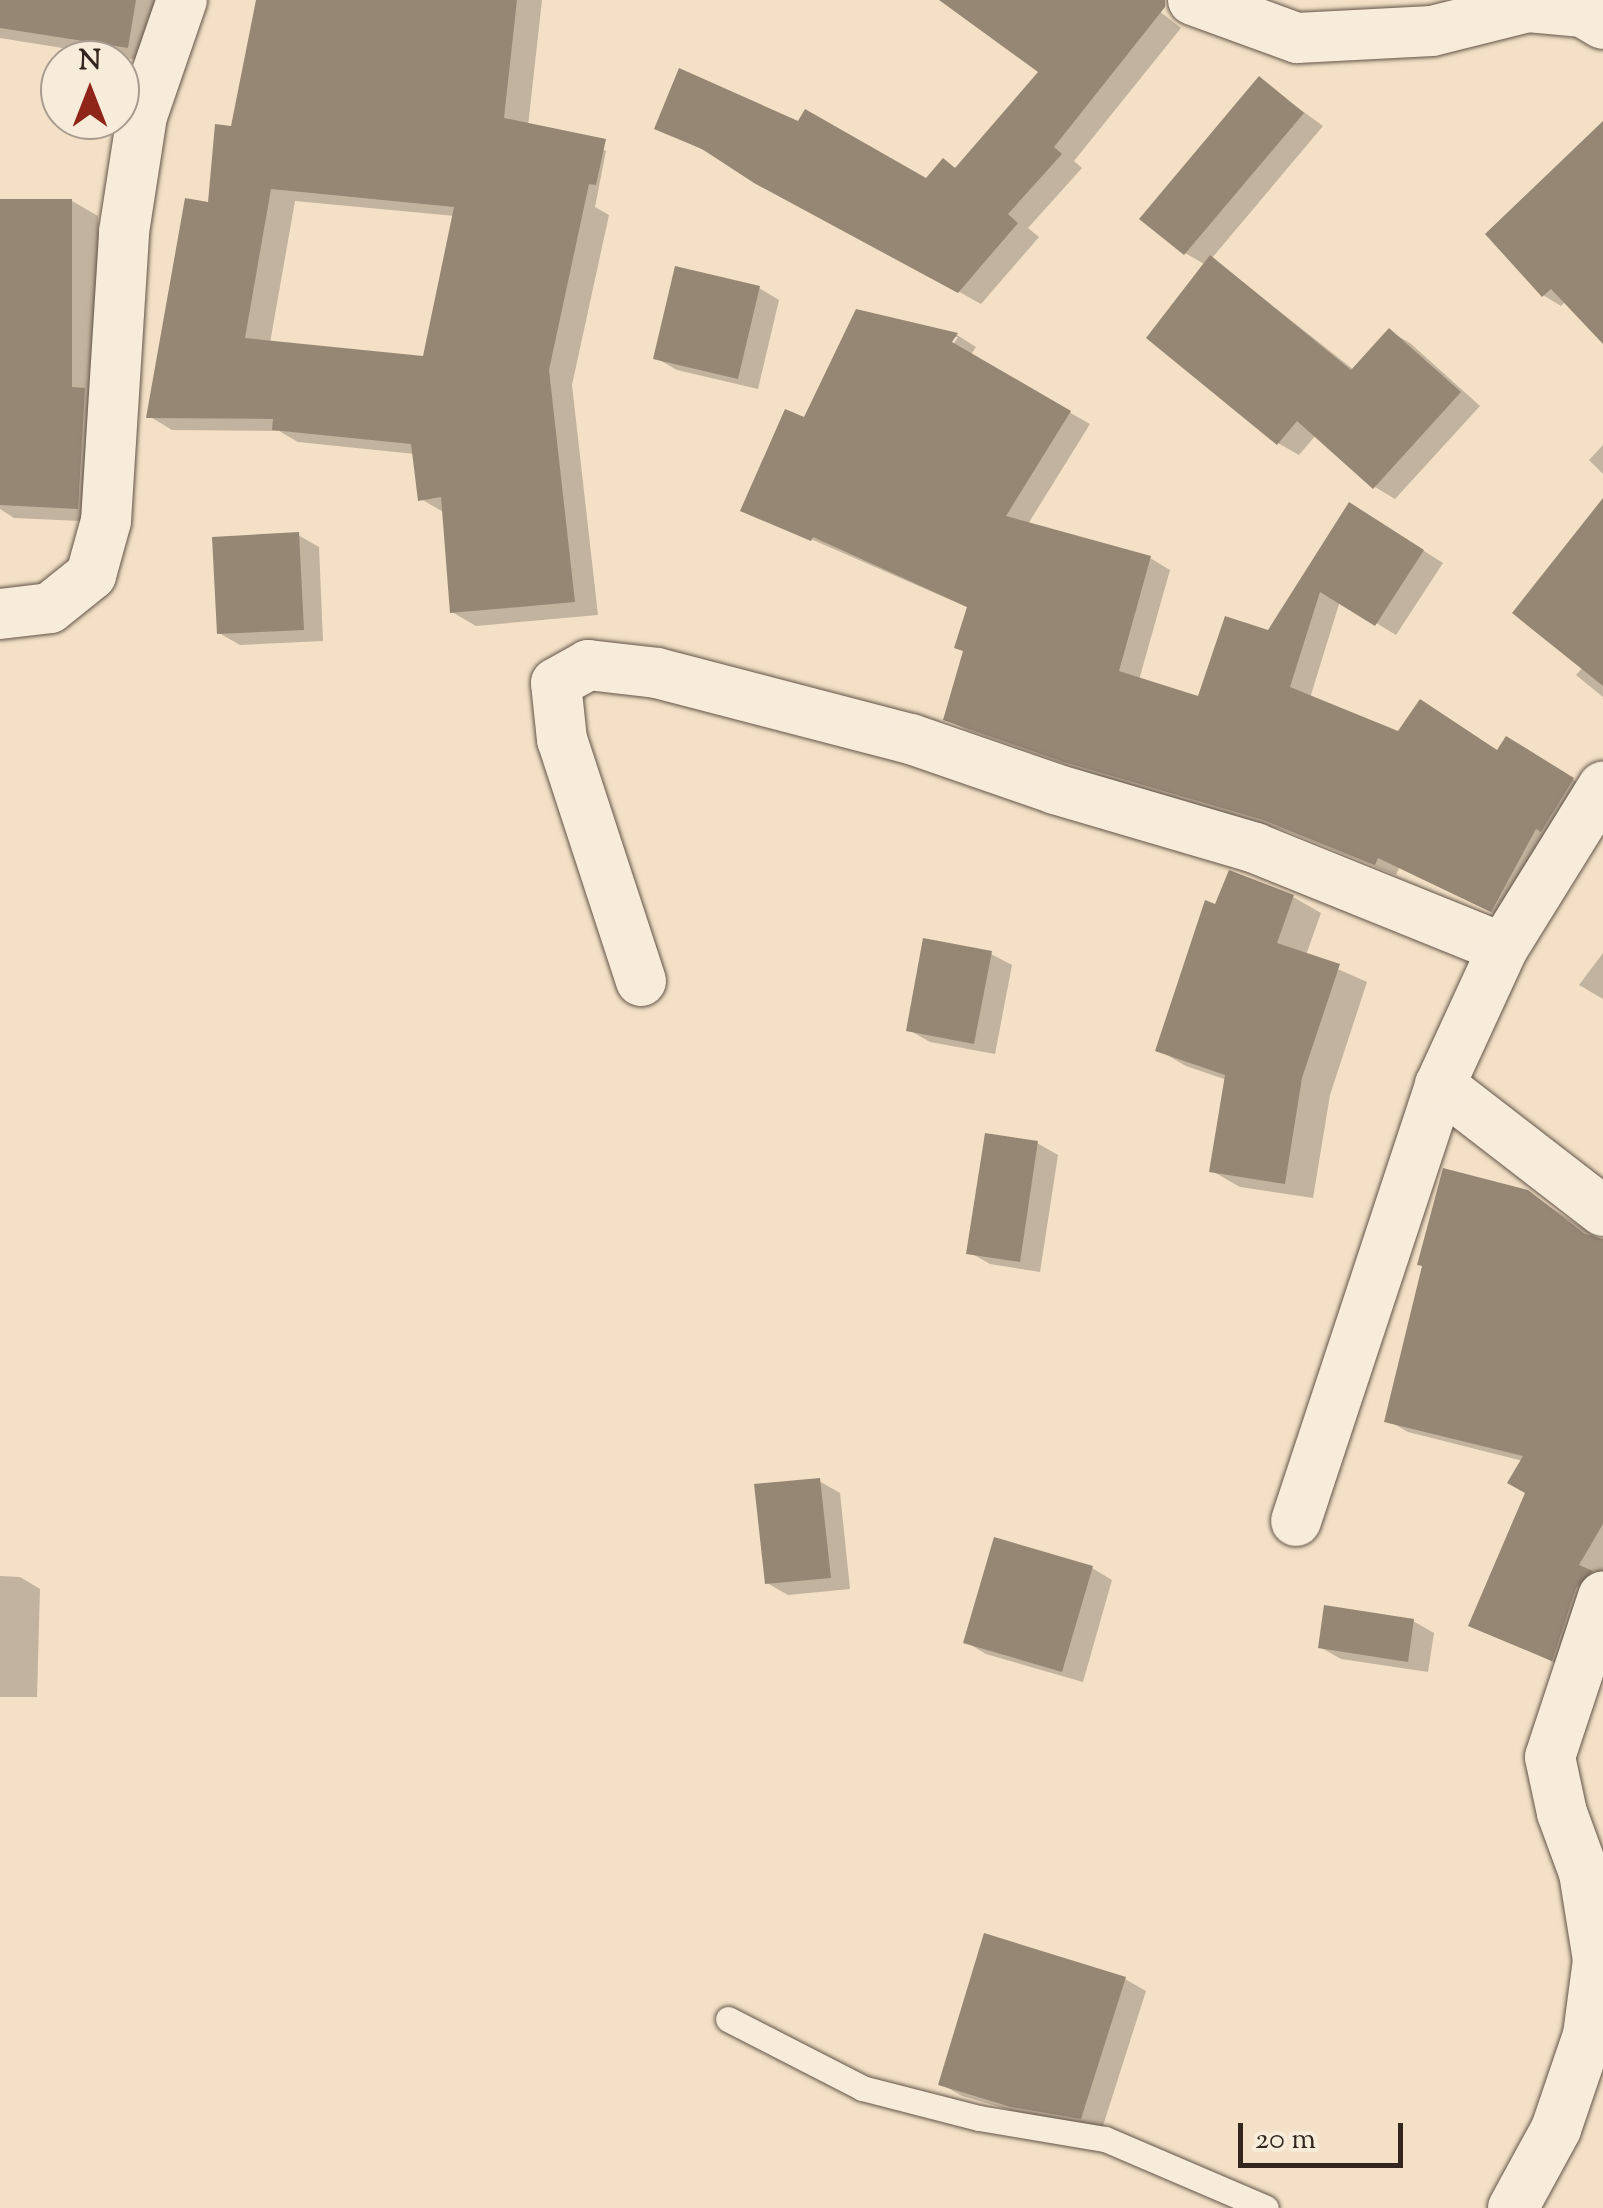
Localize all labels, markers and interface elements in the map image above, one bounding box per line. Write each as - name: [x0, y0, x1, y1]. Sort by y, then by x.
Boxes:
- north arrow: [40, 40, 140, 140]
- text: N: [79, 42, 101, 82]
- scale bar: [1243, 2103, 1408, 2165]
- text: 20 m: [1255, 2119, 1316, 2162]

